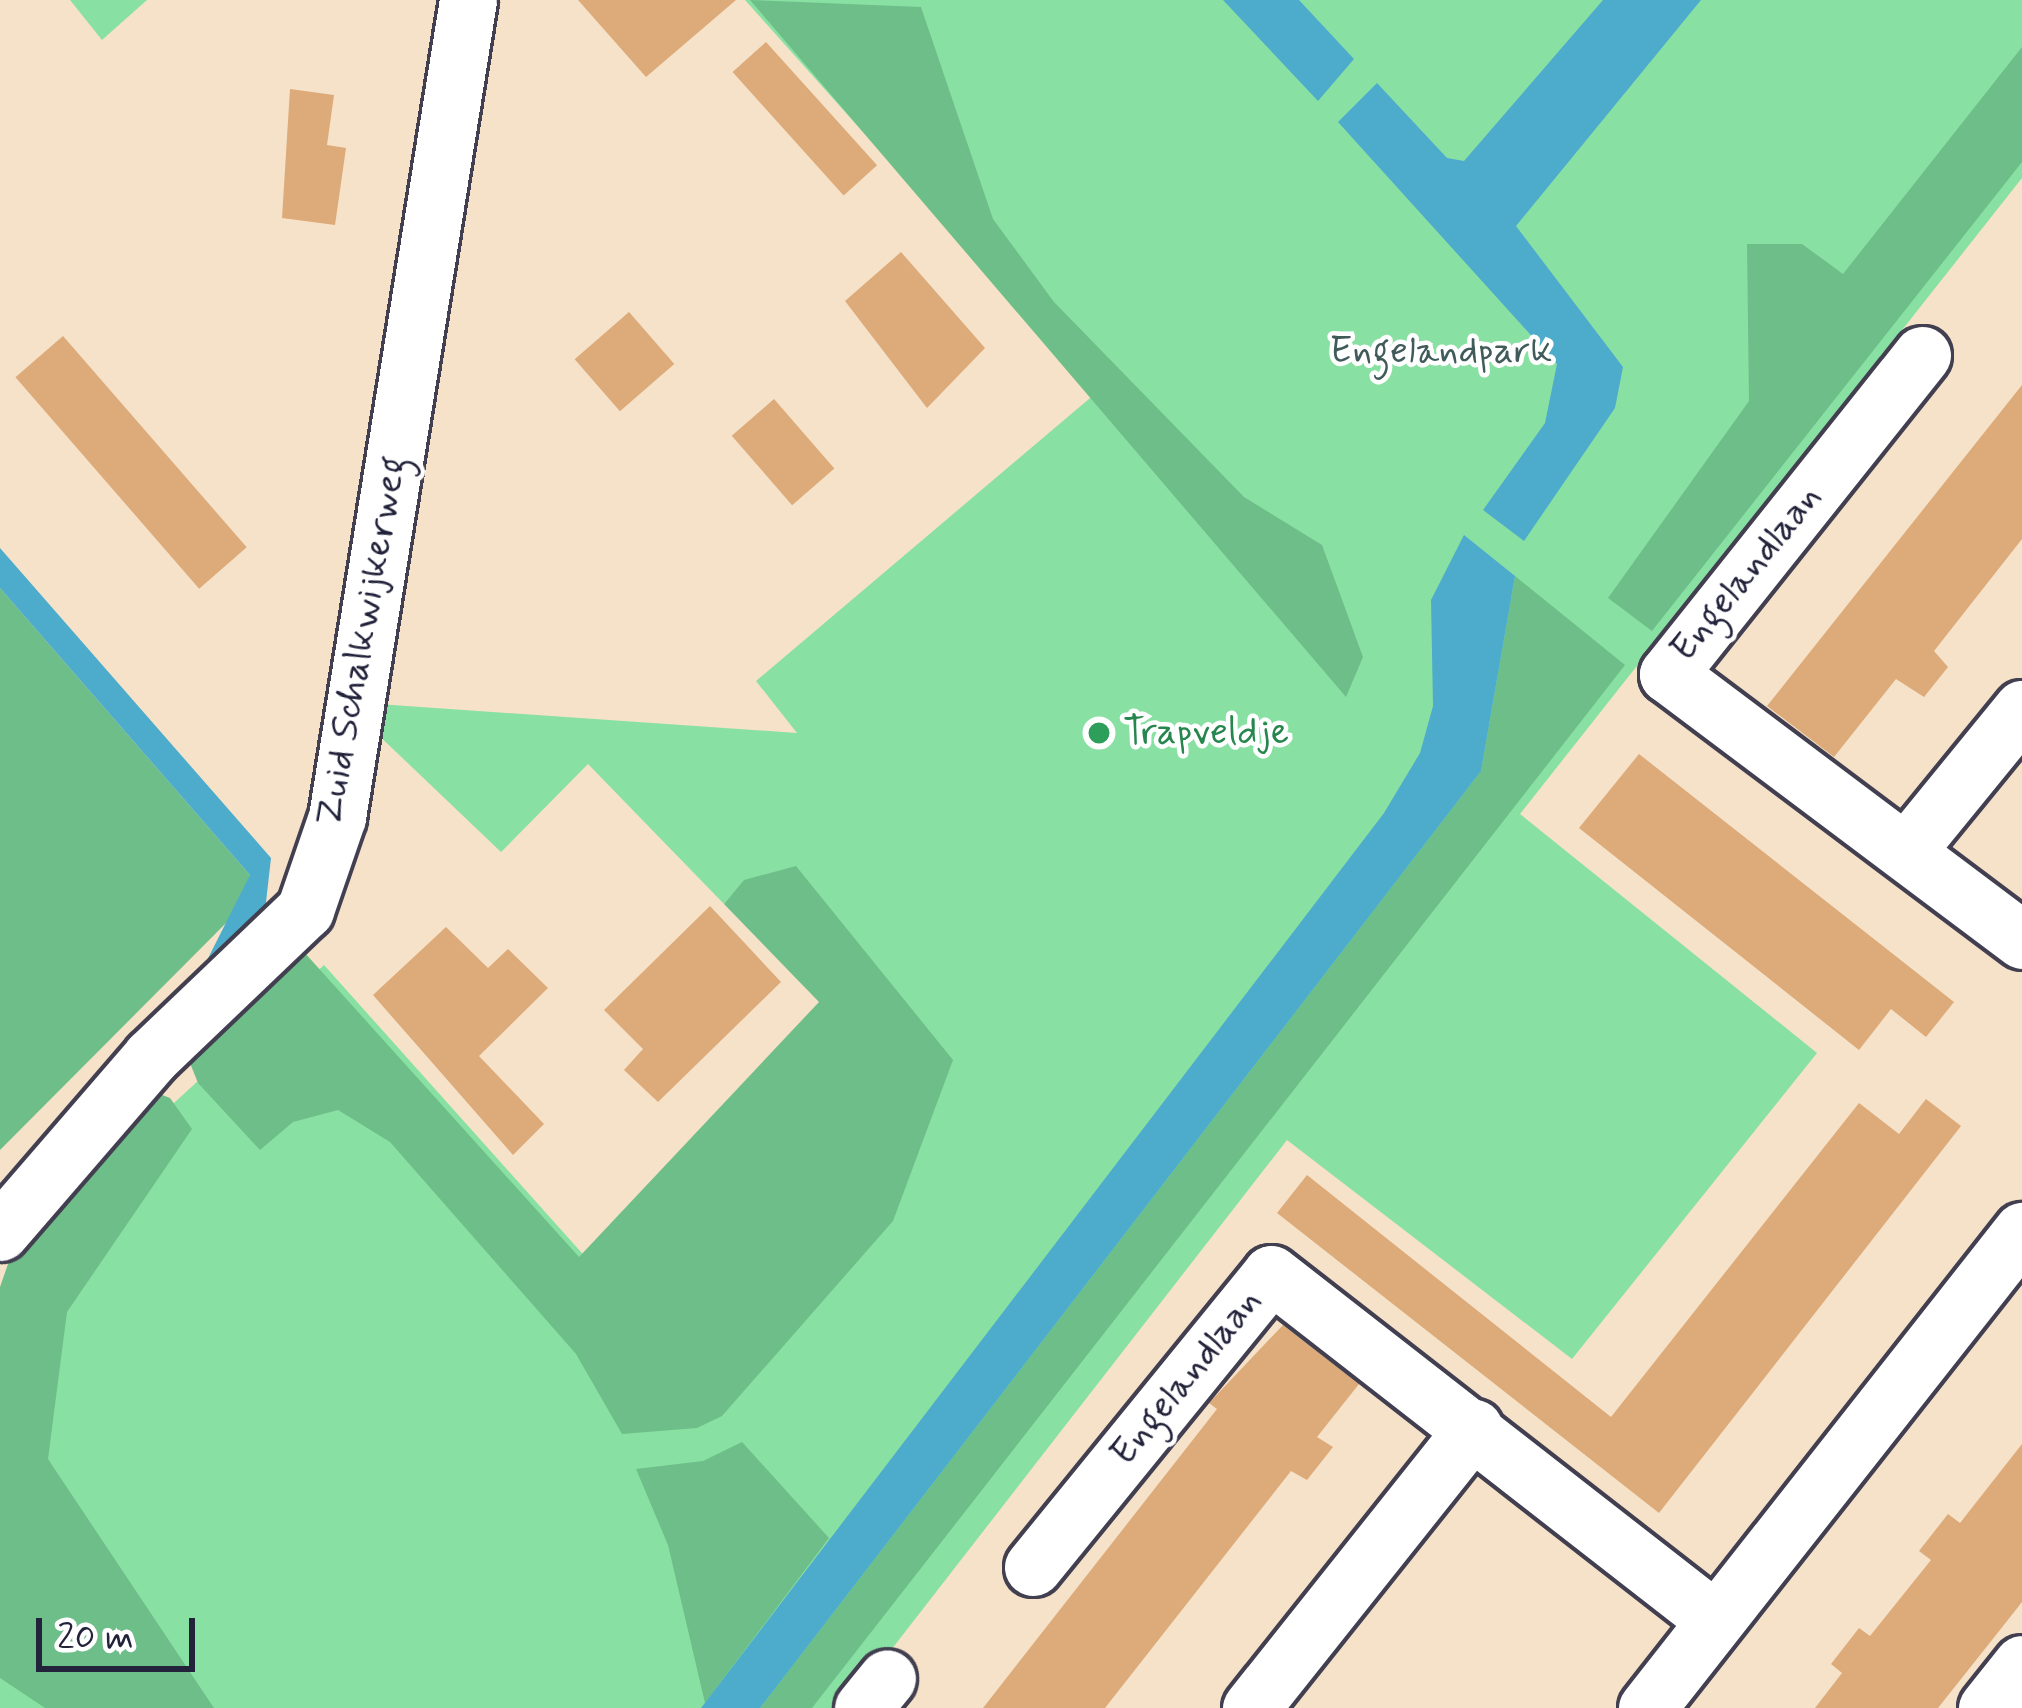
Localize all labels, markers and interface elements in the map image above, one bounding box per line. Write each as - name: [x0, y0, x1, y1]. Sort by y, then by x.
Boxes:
- park label: Engelandpark: [1330, 329, 1552, 375]
- street label: Zuid Schalkwijkerweg: [307, 452, 419, 830]
- street label: Engelandlaan: [1661, 476, 1833, 672]
- place label: Trapveldje: [1123, 710, 1289, 756]
- marker: Trapveldje: [1086, 720, 1112, 746]
- street label: Engelandlaan: [1101, 1280, 1273, 1476]
- scale bar: [42, 1594, 201, 1668]
- text: 20 m: [57, 1615, 134, 1662]

